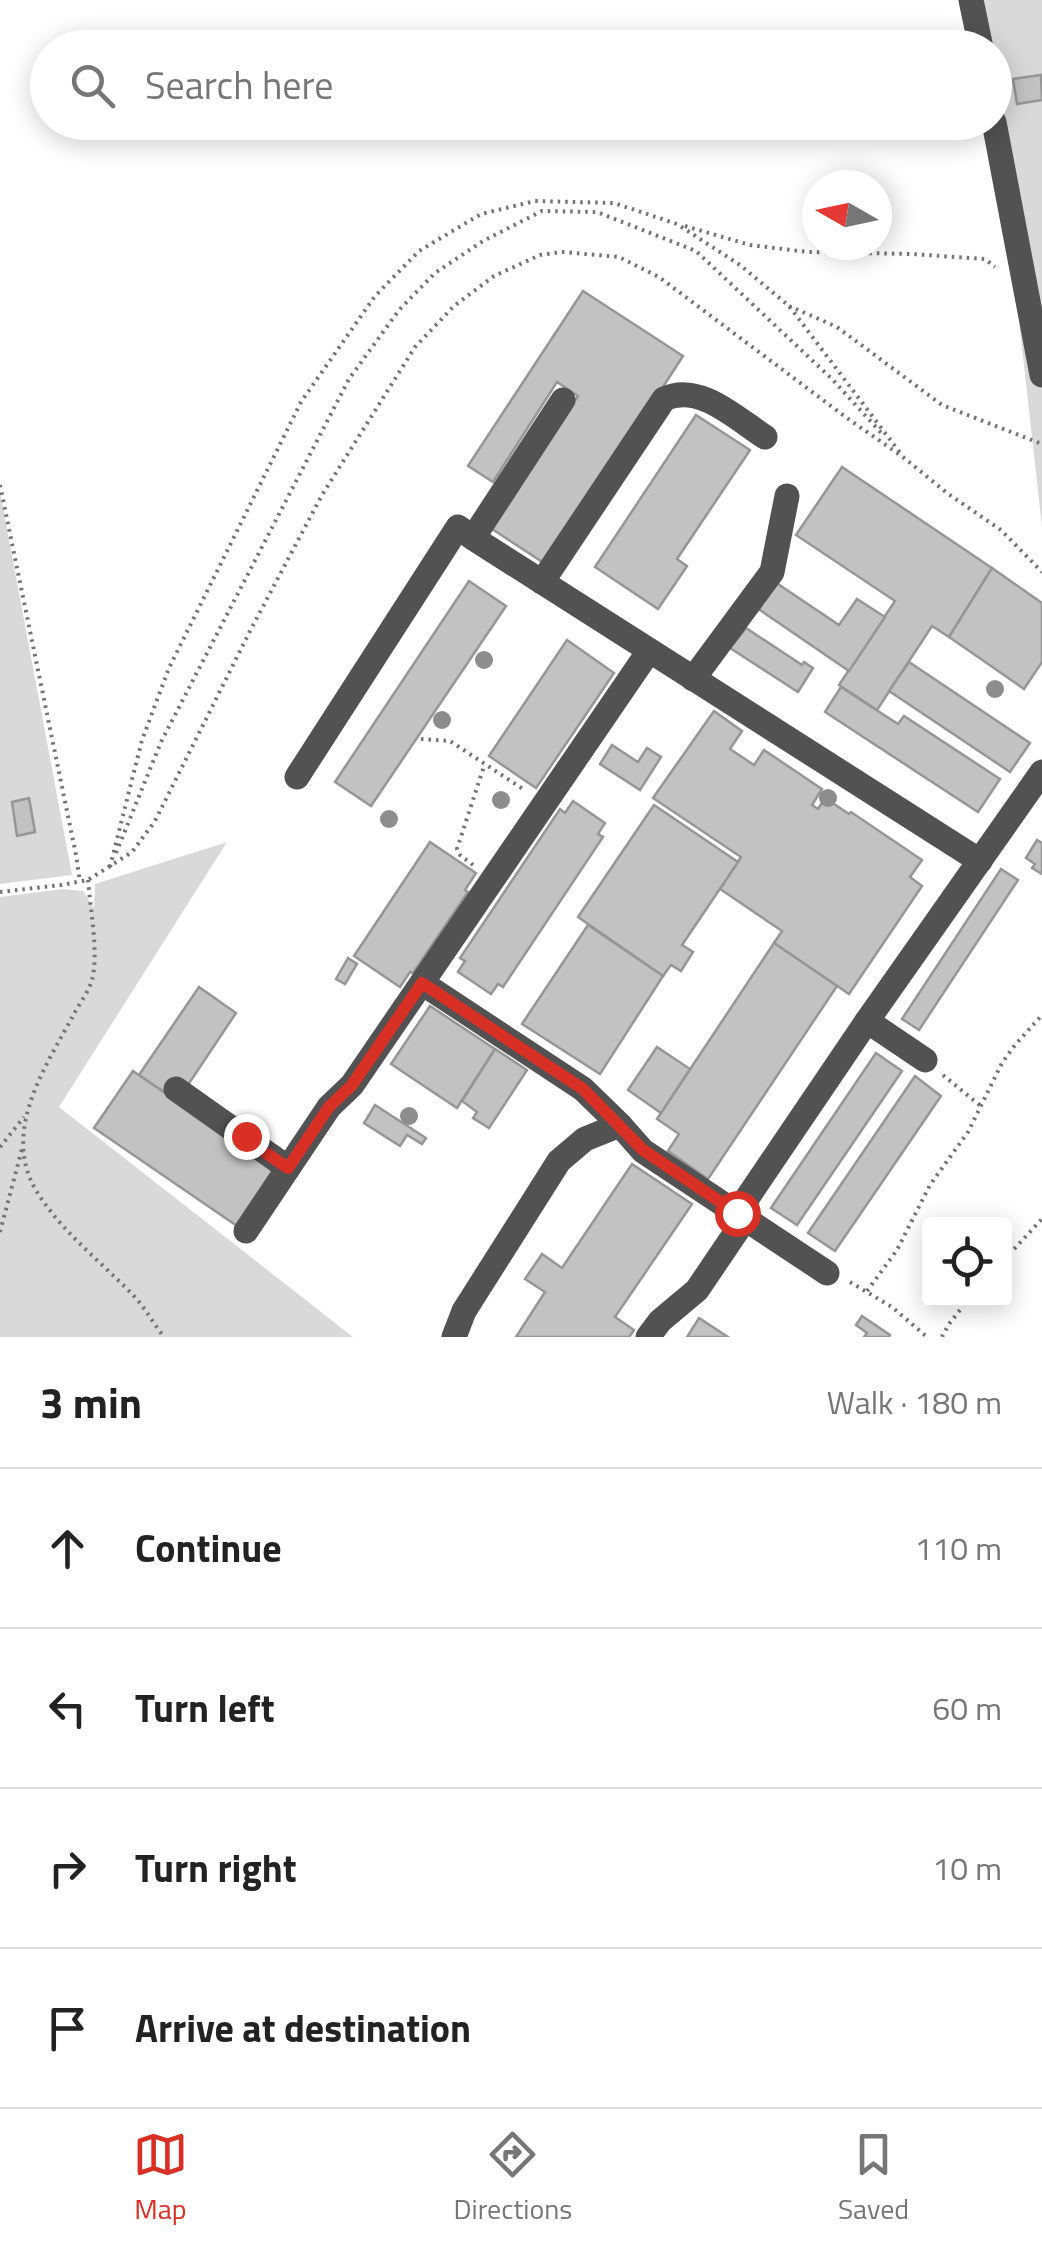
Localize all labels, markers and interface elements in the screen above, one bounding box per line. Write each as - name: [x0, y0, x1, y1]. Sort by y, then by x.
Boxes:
- search box: [30, 30, 1012, 140]
- text: Search here: [145, 56, 333, 114]
- icon: search: [65, 58, 120, 113]
- north arrow: [802, 170, 892, 260]
- route end: [224, 1114, 270, 1160]
- route start: [715, 1191, 761, 1237]
- map controls: [922, 1217, 1012, 1307]
- button: locate: [922, 1217, 1012, 1307]
- text: 3 min: [40, 1370, 142, 1434]
- text: Walk · 180 m: [827, 1378, 1002, 1426]
- text: Continue: [135, 1519, 282, 1577]
- icon: ahead: [40, 1521, 95, 1576]
- text: 110 m: [914, 1524, 1002, 1572]
- text: Turn left: [135, 1679, 275, 1737]
- icon: left: [40, 1681, 95, 1736]
- text: 60 m: [932, 1684, 1002, 1732]
- text: Turn right: [135, 1839, 297, 1897]
- icon: right: [40, 1841, 95, 1896]
- text: 10 m: [932, 1844, 1002, 1892]
- text: Arrive at destination: [135, 1999, 471, 2057]
- icon: arrive: [40, 2001, 95, 2056]
- tab: Map: [133, 2127, 188, 2230]
- tab: Directions: [454, 2127, 572, 2230]
- tab: Saved: [838, 2127, 909, 2230]

